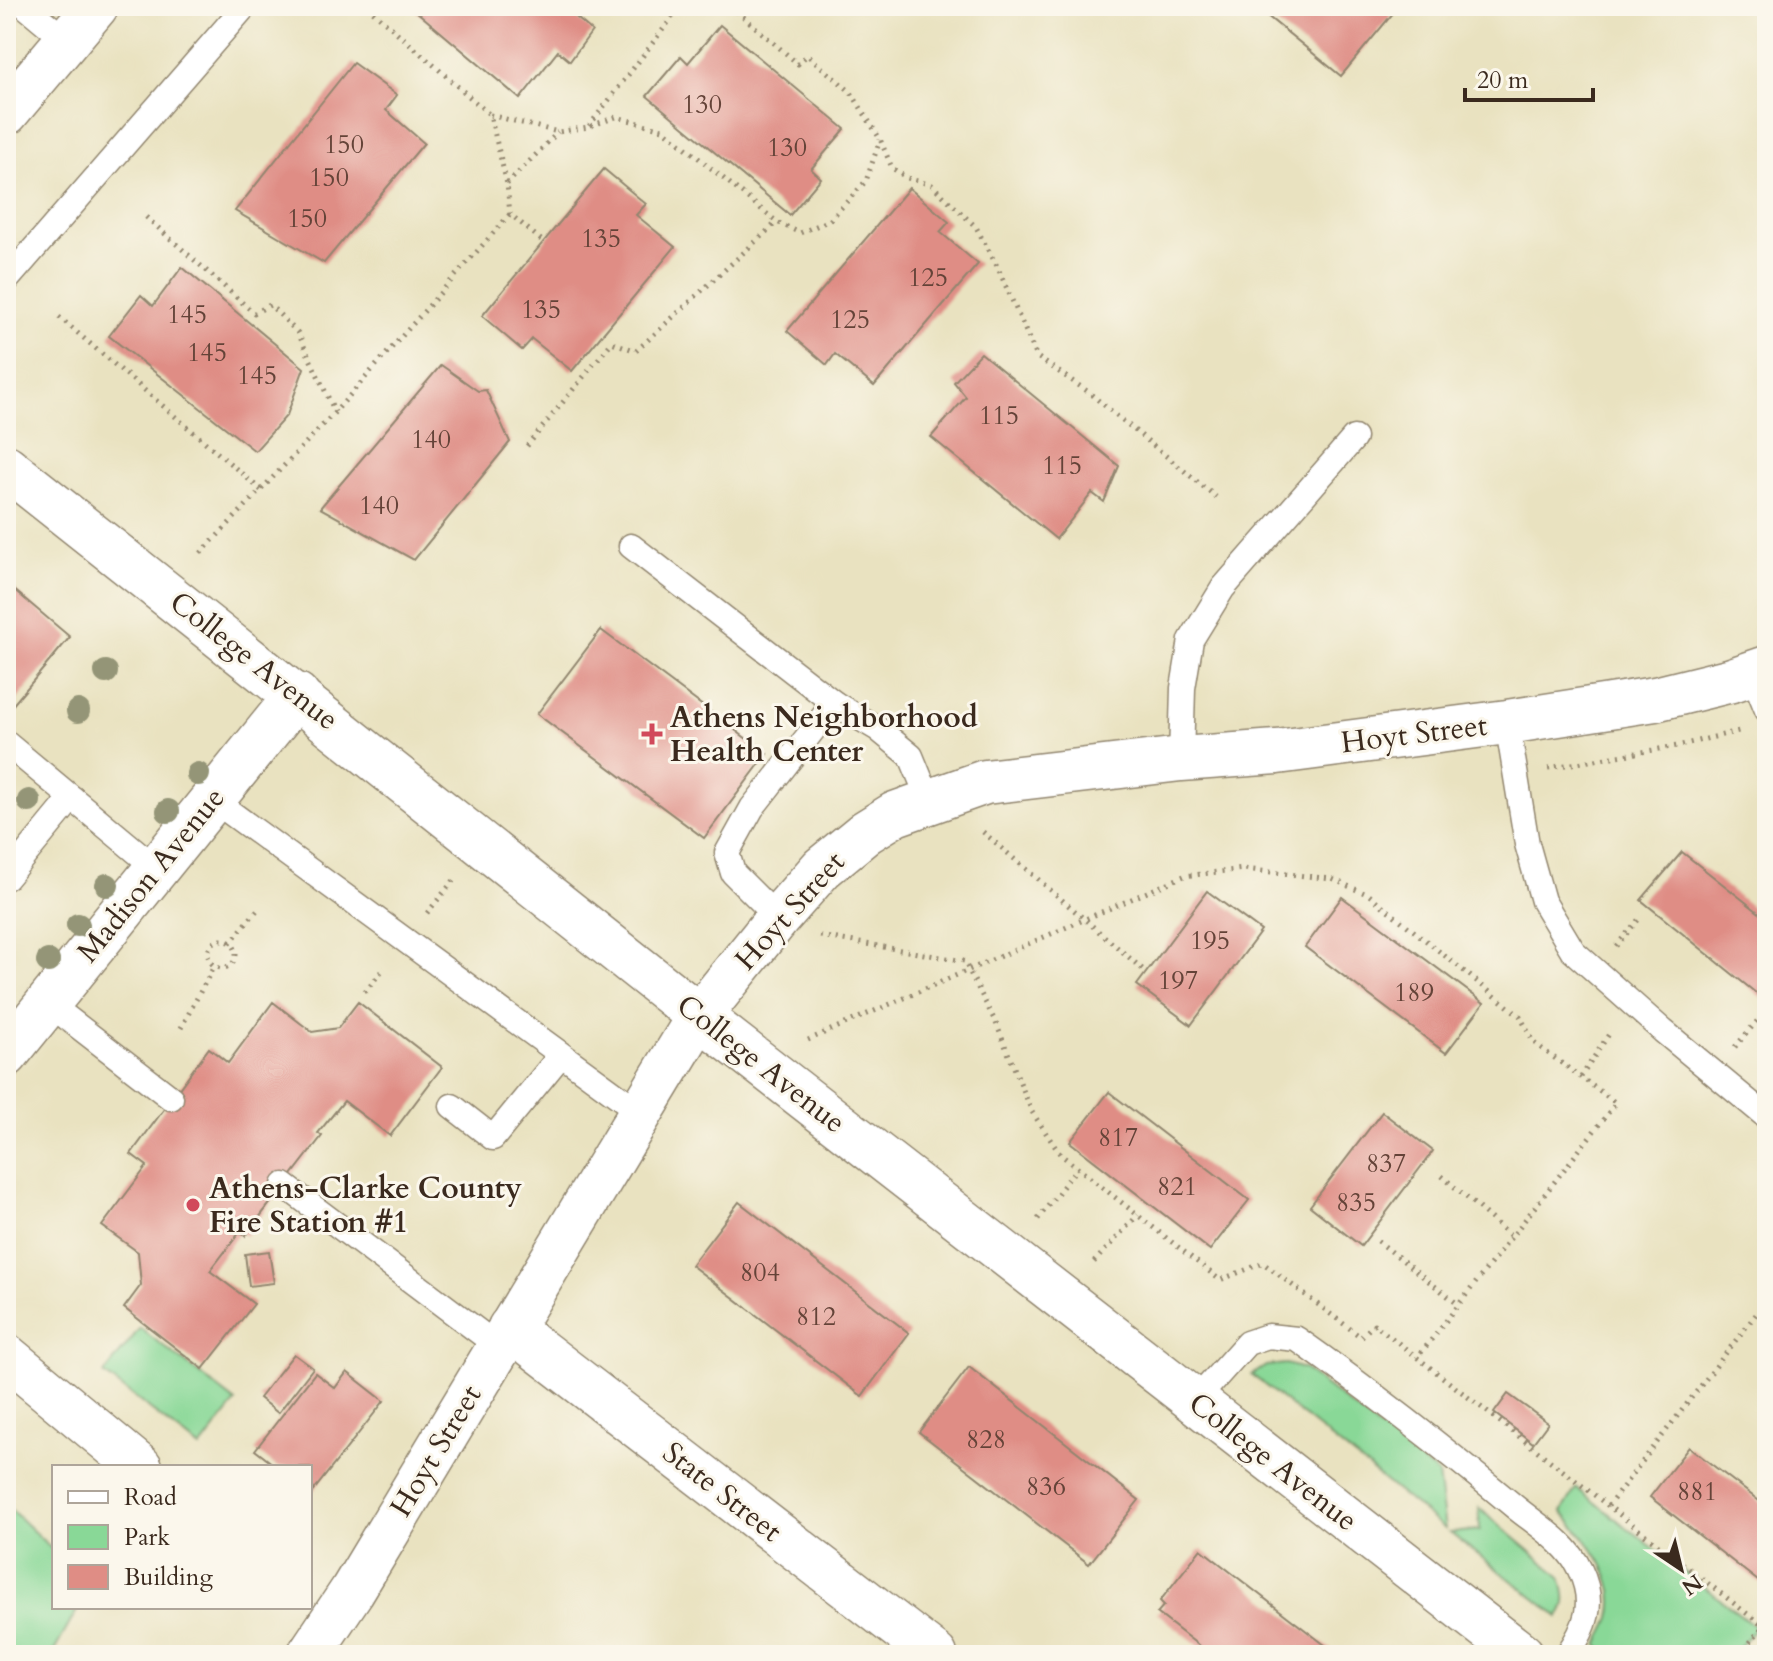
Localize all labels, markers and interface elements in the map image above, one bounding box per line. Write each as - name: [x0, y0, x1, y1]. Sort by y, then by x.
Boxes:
- scale bar: [1465, 52, 1593, 102]
- text: 20 m: [1477, 64, 1529, 97]
- house number: 130: [682, 87, 722, 122]
- house number: 150: [324, 127, 364, 162]
- house number: 130: [767, 130, 807, 165]
- house number: 150: [309, 160, 349, 195]
- house number: 150: [287, 201, 327, 236]
- house number: 135: [581, 221, 621, 256]
- house number: 125: [908, 260, 948, 295]
- house number: 135: [521, 292, 561, 327]
- house number: 145: [167, 297, 207, 332]
- house number: 125: [830, 302, 870, 337]
- house number: 145: [187, 335, 227, 370]
- house number: 145: [237, 358, 277, 393]
- house number: 115: [979, 398, 1019, 433]
- house number: 140: [411, 422, 451, 457]
- house number: 115: [1042, 448, 1082, 483]
- house number: 140: [359, 488, 399, 523]
- street label: College Avenue: [161, 582, 347, 740]
- place label: Athens Neighborhood Health Center: [670, 697, 978, 772]
- street label: Hoyt Street: [1339, 705, 1490, 763]
- marker: Athens Neighborhood Health Center: [641, 723, 663, 745]
- street label: Madison Avenue: [68, 779, 234, 971]
- street label: Hoyt Street: [726, 842, 855, 979]
- house number: 195: [1190, 923, 1230, 958]
- house number: 197: [1158, 963, 1198, 998]
- house number: 189: [1394, 975, 1434, 1010]
- street label: College Avenue: [668, 985, 854, 1143]
- house number: 817: [1098, 1120, 1138, 1155]
- house number: 837: [1366, 1146, 1406, 1181]
- place label: Athens-Clarke County Fire Station #1: [209, 1168, 522, 1243]
- house number: 821: [1157, 1169, 1197, 1204]
- house number: 835: [1336, 1185, 1376, 1220]
- marker: Athens-Clarke County Fire Station #1: [184, 1196, 202, 1214]
- house number: 804: [740, 1255, 780, 1290]
- house number: 812: [796, 1299, 836, 1334]
- street label: Hoyt Street: [381, 1377, 492, 1524]
- street label: College Avenue: [1180, 1383, 1366, 1541]
- house number: 828: [966, 1422, 1006, 1457]
- street label: State Street: [654, 1432, 791, 1552]
- legend: [52, 1465, 312, 1609]
- house number: 836: [1026, 1469, 1066, 1504]
- house number: 881: [1677, 1474, 1717, 1509]
- text: Road: [124, 1481, 177, 1514]
- text: Park: [124, 1521, 170, 1554]
- north arrow: [1641, 1529, 1721, 1609]
- text: Building: [124, 1561, 214, 1594]
- text: N: [1675, 1567, 1708, 1602]

